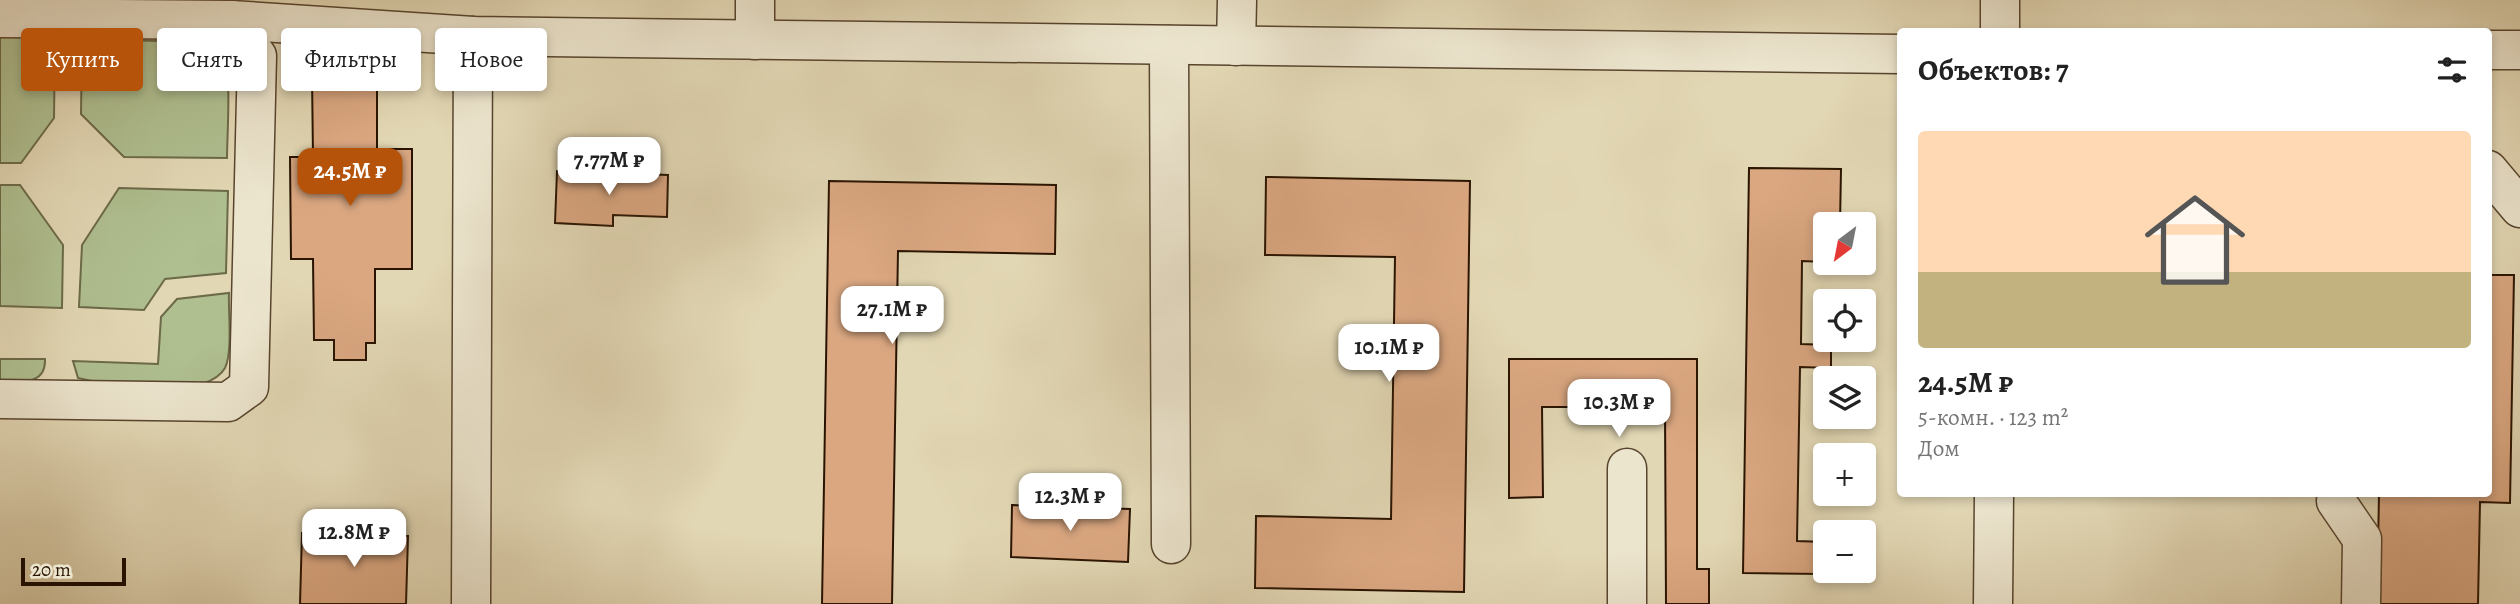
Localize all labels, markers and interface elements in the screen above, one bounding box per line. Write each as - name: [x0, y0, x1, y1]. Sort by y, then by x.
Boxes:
- chip: Купить: [21, 28, 143, 91]
- chip: Снять: [157, 28, 267, 91]
- chip: Фильтры: [281, 28, 421, 91]
- chip: Новое: [435, 28, 547, 91]
- text: Объектов: 7: [1918, 50, 2068, 90]
- icon: filters: [2433, 51, 2471, 89]
- pin: 7.77M ₽: [544, 138, 674, 197]
- text: 7.77M ₽: [574, 144, 644, 175]
- pin: 24.5M ₽: [285, 148, 415, 208]
- text: 24.5M ₽: [313, 155, 387, 186]
- icon: home: [2132, 177, 2258, 303]
- north arrow: [1813, 212, 1876, 275]
- map controls: [1813, 212, 1876, 583]
- pin: 27.1M ₽: [827, 286, 957, 346]
- button: locate: [1813, 289, 1876, 352]
- text: 27.1M ₽: [857, 293, 927, 324]
- pin: 10.1M ₽: [1324, 324, 1454, 384]
- text: 10.1M ₽: [1354, 331, 1424, 362]
- text: 24.5M ₽: [1918, 362, 2013, 402]
- button: layers: [1813, 366, 1876, 429]
- pin: 10.3M ₽: [1554, 380, 1684, 439]
- text: 10.3M ₽: [1583, 386, 1655, 417]
- text: 5-комн. · 123 m²: [1918, 402, 2068, 433]
- text: Дом: [1918, 433, 1960, 464]
- button: +: [1813, 443, 1876, 506]
- pin: 12.3M ₽: [1005, 474, 1135, 533]
- text: 12.3M ₽: [1035, 480, 1105, 511]
- pin: 12.8M ₽: [289, 510, 419, 569]
- text: 12.8M ₽: [318, 516, 390, 547]
- button: −: [1813, 520, 1876, 583]
- scale bar: [21, 555, 126, 587]
- text: 20 m: [32, 557, 71, 583]

